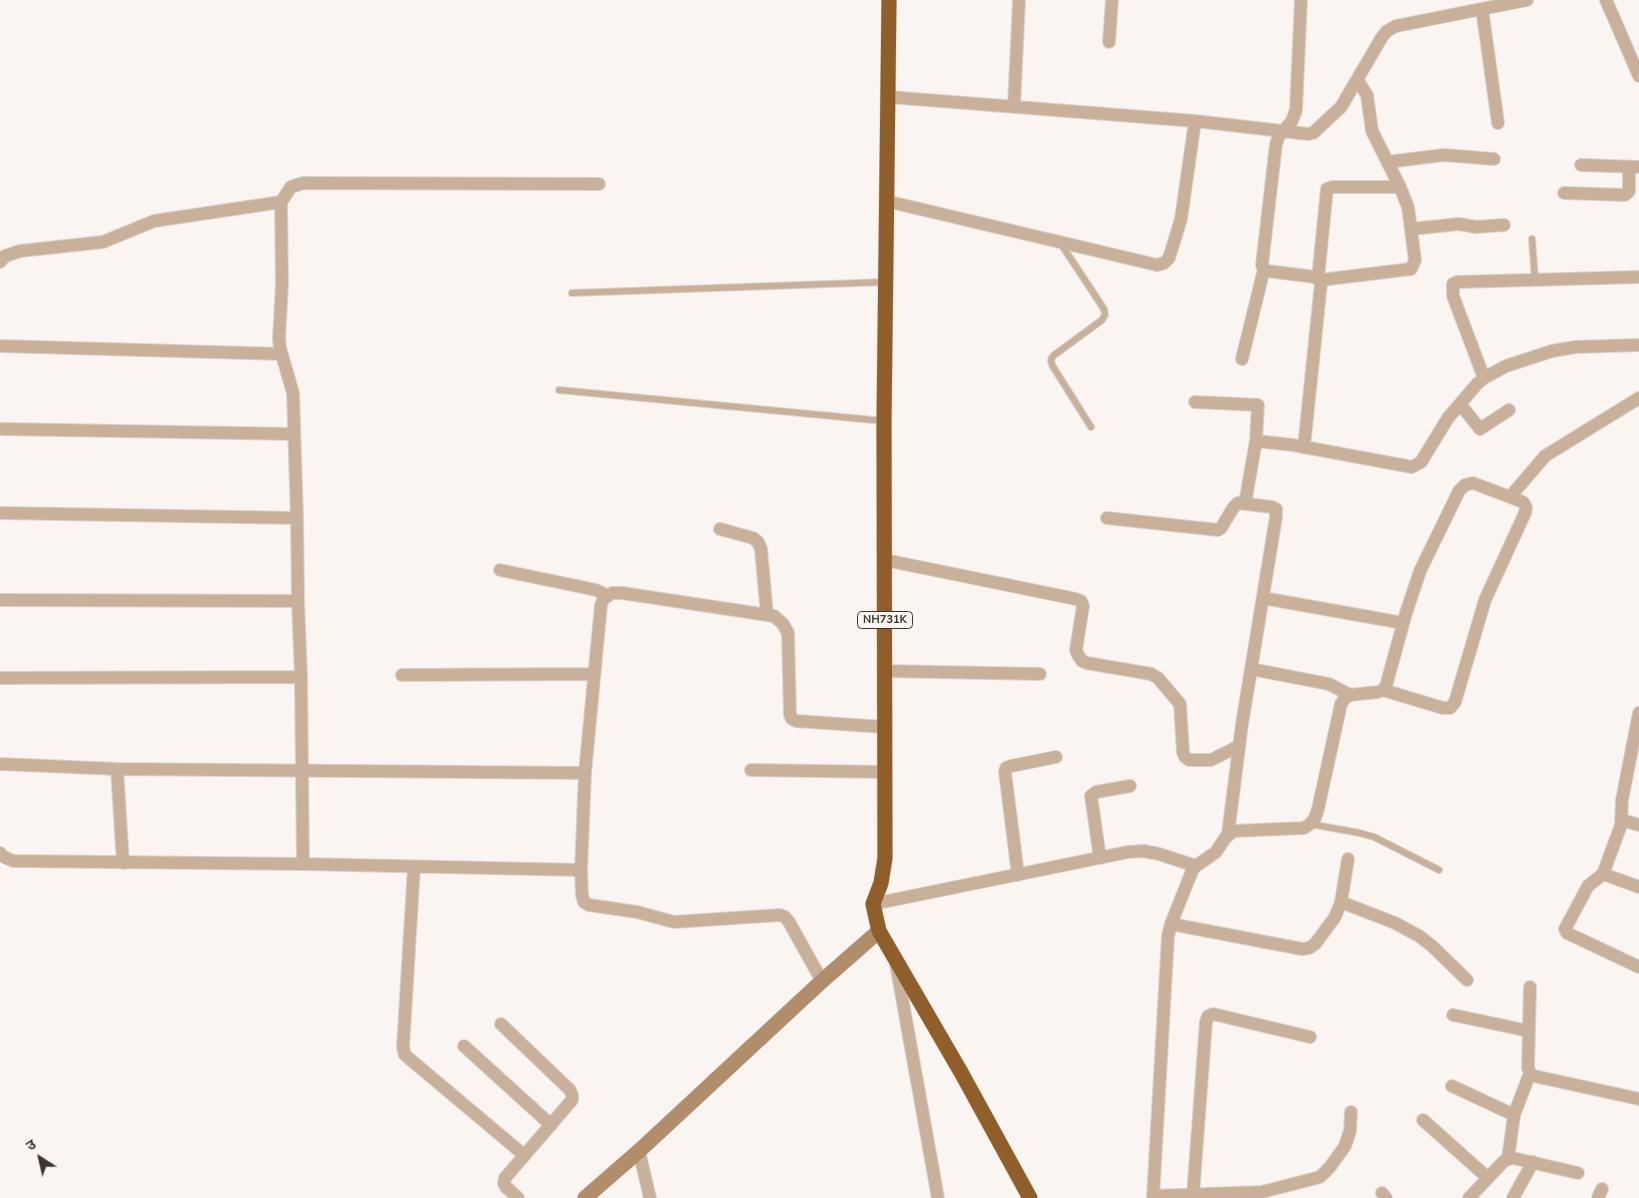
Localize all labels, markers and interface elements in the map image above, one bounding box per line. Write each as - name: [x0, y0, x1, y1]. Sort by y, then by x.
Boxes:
- road number: NH731K: [858, 612, 912, 628]
- north arrow: [15, 1133, 65, 1183]
- text: उ: [22, 1135, 40, 1155]

